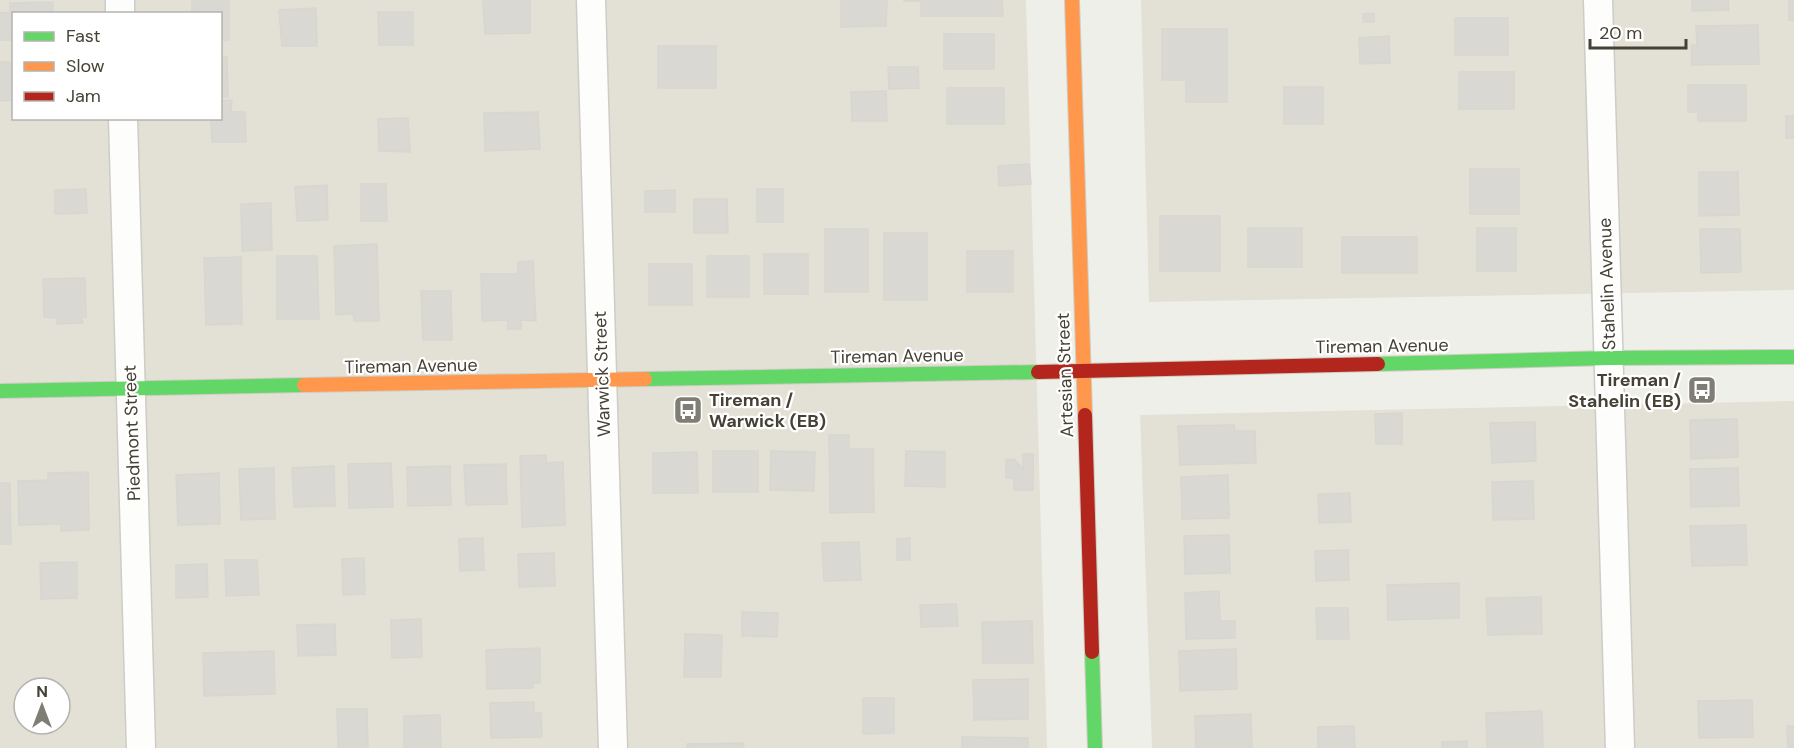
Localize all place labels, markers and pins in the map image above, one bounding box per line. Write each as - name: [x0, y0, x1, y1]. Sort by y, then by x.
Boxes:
- place label: Tireman / Stahelin (EB): [1568, 368, 1681, 413]
- bus stop icon: Tireman / Stahelin (EB): [1686, 374, 1718, 406]
- place label: Tireman / Warwick (EB): [709, 388, 826, 433]
- bus stop icon: Tireman / Warwick (EB): [672, 394, 704, 426]

